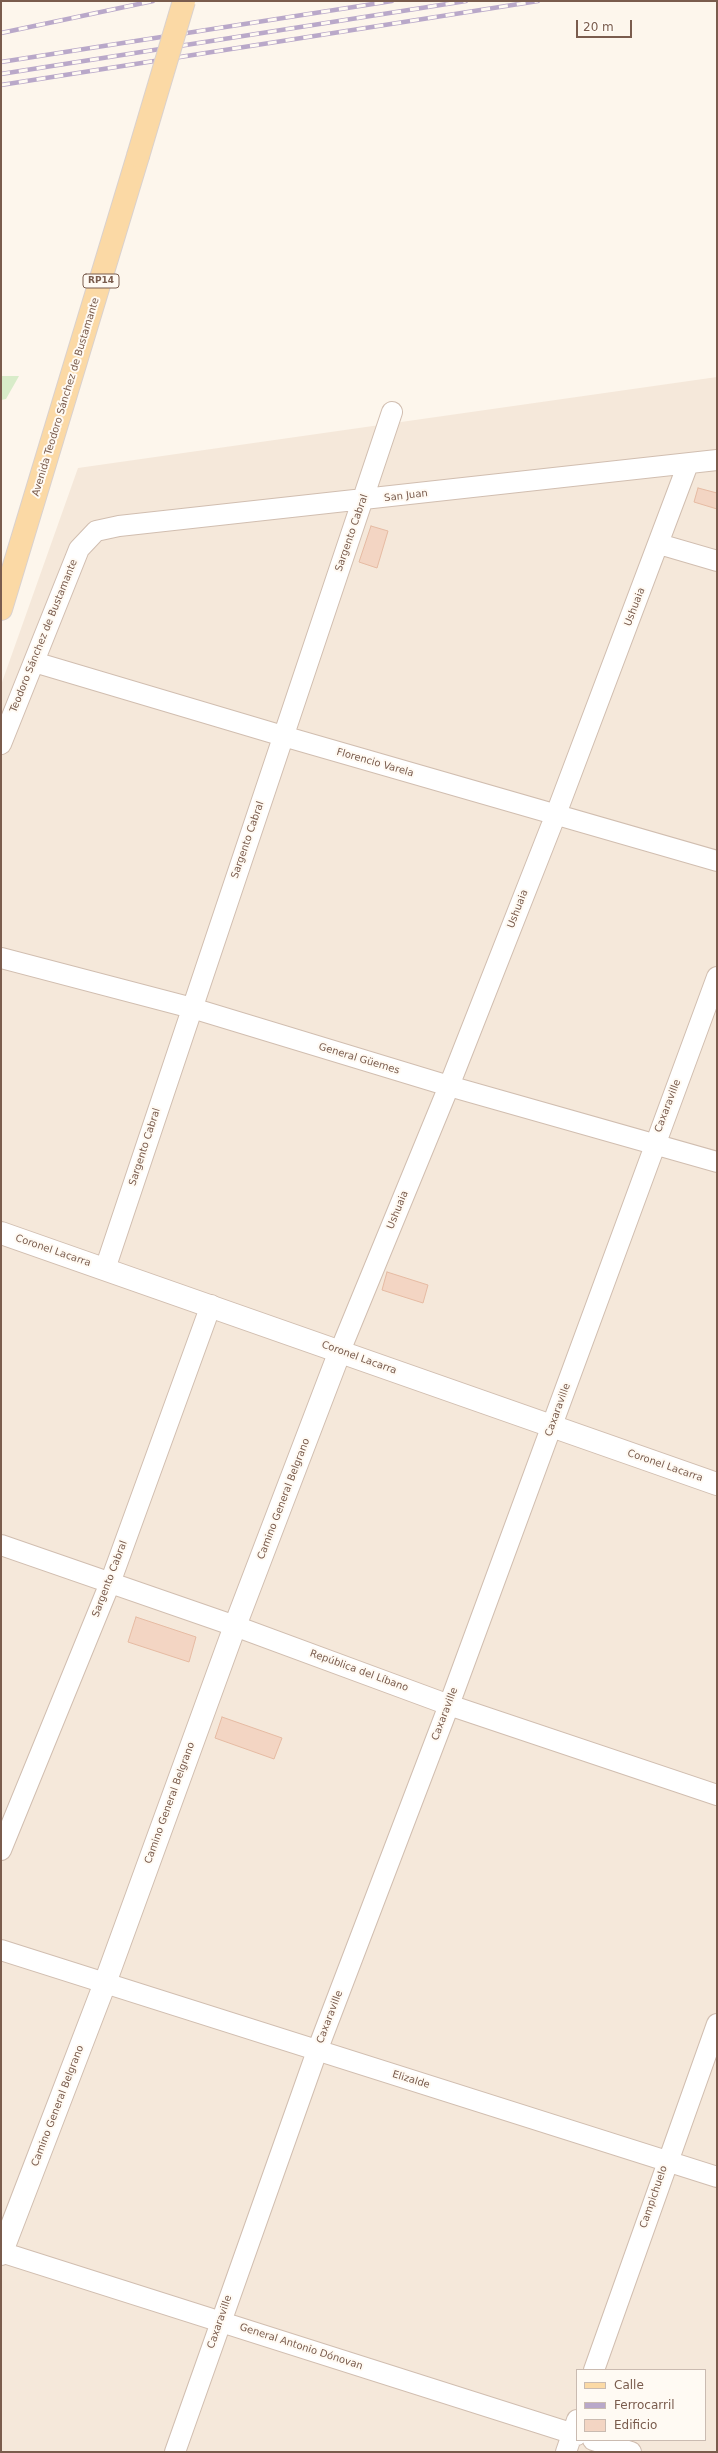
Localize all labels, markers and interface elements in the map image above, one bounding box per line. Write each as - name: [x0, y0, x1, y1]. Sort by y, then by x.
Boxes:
- scale bar: [578, 12, 634, 38]
- text: 20 m: [583, 20, 614, 34]
- road number: RP14: [83, 274, 119, 288]
- street label: Avenida Teodoro Sánchez de Bustamante: [30, 296, 102, 498]
- street label: San Juan: [384, 487, 428, 505]
- street label: Sargento Cabral: [333, 493, 371, 573]
- street label: Teodoro Sánchez de Bustamante: [8, 558, 80, 714]
- street label: Ushuaia: [622, 586, 648, 628]
- street label: Florencio Varela: [335, 746, 415, 780]
- street label: Sargento Cabral: [229, 800, 267, 880]
- street label: Ushuaia: [505, 888, 531, 930]
- street label: General Güemes: [317, 1041, 401, 1077]
- street label: Caxaraville: [652, 1078, 684, 1134]
- street label: Sargento Cabral: [127, 1107, 163, 1187]
- street label: Ushuaia: [385, 1189, 411, 1231]
- street label: Coronel Lacarra: [14, 1232, 92, 1270]
- street label: Coronel Lacarra: [320, 1339, 398, 1377]
- street label: Caxaraville: [543, 1382, 573, 1438]
- street label: Camino General Belgrano: [255, 1437, 313, 1561]
- street label: Coronel Lacarra: [626, 1447, 704, 1485]
- street label: Sargento Cabral: [90, 1539, 130, 1619]
- street label: República del Líbano: [308, 1648, 410, 1694]
- street label: Caxaraville: [429, 1686, 461, 1742]
- street label: Camino General Belgrano: [142, 1740, 198, 1866]
- street label: Caxaraville: [314, 1989, 346, 2045]
- street label: Camino General Belgrano: [29, 2044, 87, 2168]
- street label: Elizalde: [391, 2069, 431, 2091]
- street label: Campichuelo: [638, 2164, 670, 2230]
- street label: Caxaraville: [205, 2294, 235, 2350]
- street label: General Antonio Dónovan: [238, 2321, 364, 2373]
- legend: [576, 2369, 706, 2441]
- text: Calle: [614, 2378, 644, 2392]
- text: Ferrocarril: [614, 2398, 675, 2412]
- text: Edificio: [614, 2418, 657, 2432]

